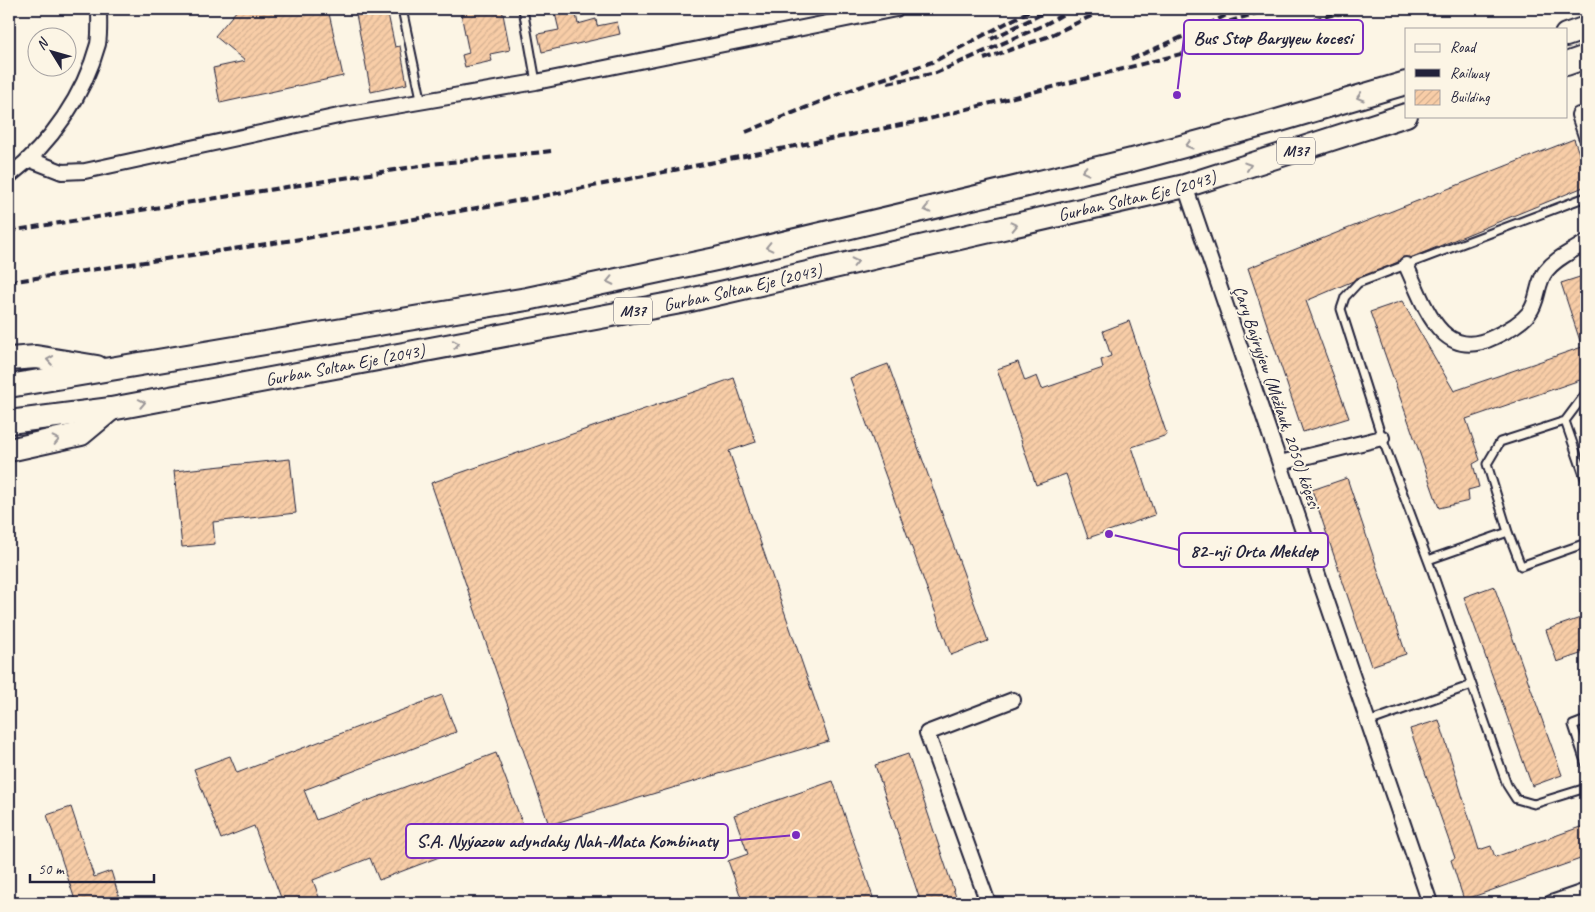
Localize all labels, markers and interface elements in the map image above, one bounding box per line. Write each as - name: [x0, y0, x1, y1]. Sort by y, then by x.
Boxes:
- callout: Bus Stop Baryyew kocesi: [1184, 20, 1363, 54]
- text: Bus Stop Baryyew kocesi: [1194, 26, 1355, 50]
- north arrow: [28, 28, 78, 78]
- legend: [1405, 28, 1568, 118]
- text: N: [33, 34, 53, 53]
- text: Road: [1450, 38, 1477, 57]
- text: Railway: [1450, 64, 1491, 83]
- text: Building: [1450, 88, 1490, 107]
- one-way arrow: [1356, 91, 1364, 101]
- road number: M37: [1277, 138, 1315, 164]
- one-way arrow: [1184, 139, 1193, 150]
- one-way arrow: [1244, 162, 1252, 172]
- street label: Gurban Soltan Eje (2043): [1056, 165, 1220, 226]
- one-way arrow: [1080, 165, 1089, 176]
- one-way arrow: [922, 203, 931, 214]
- one-way arrow: [1009, 221, 1018, 232]
- one-way arrow: [764, 241, 773, 252]
- one-way arrow: [851, 257, 860, 268]
- street label: Gurban Soltan Eje (2043): [662, 259, 825, 316]
- one-way arrow: [605, 276, 614, 286]
- street label: Çary Baýryýew (Mežlauk, 2050) köçesi: [1228, 283, 1326, 514]
- road number: M37: [614, 298, 652, 324]
- street label: Gurban Soltan Eje (2043): [264, 339, 428, 391]
- one-way arrow: [452, 340, 461, 350]
- one-way arrow: [46, 355, 55, 365]
- one-way arrow: [137, 398, 146, 408]
- one-way arrow: [52, 435, 61, 446]
- callout: 82-nji Orta Mekdep: [1179, 533, 1328, 567]
- text: 82-nji Orta Mekdep: [1190, 539, 1320, 563]
- callout: S.A. Nyýazow adyndaky Nah-Mata Kombinaty: [406, 824, 728, 858]
- text: S.A. Nyýazow adyndaky Nah-Mata Kombinaty: [416, 829, 720, 853]
- scale bar: [30, 852, 154, 884]
- text: 50 m: [38, 860, 65, 879]

